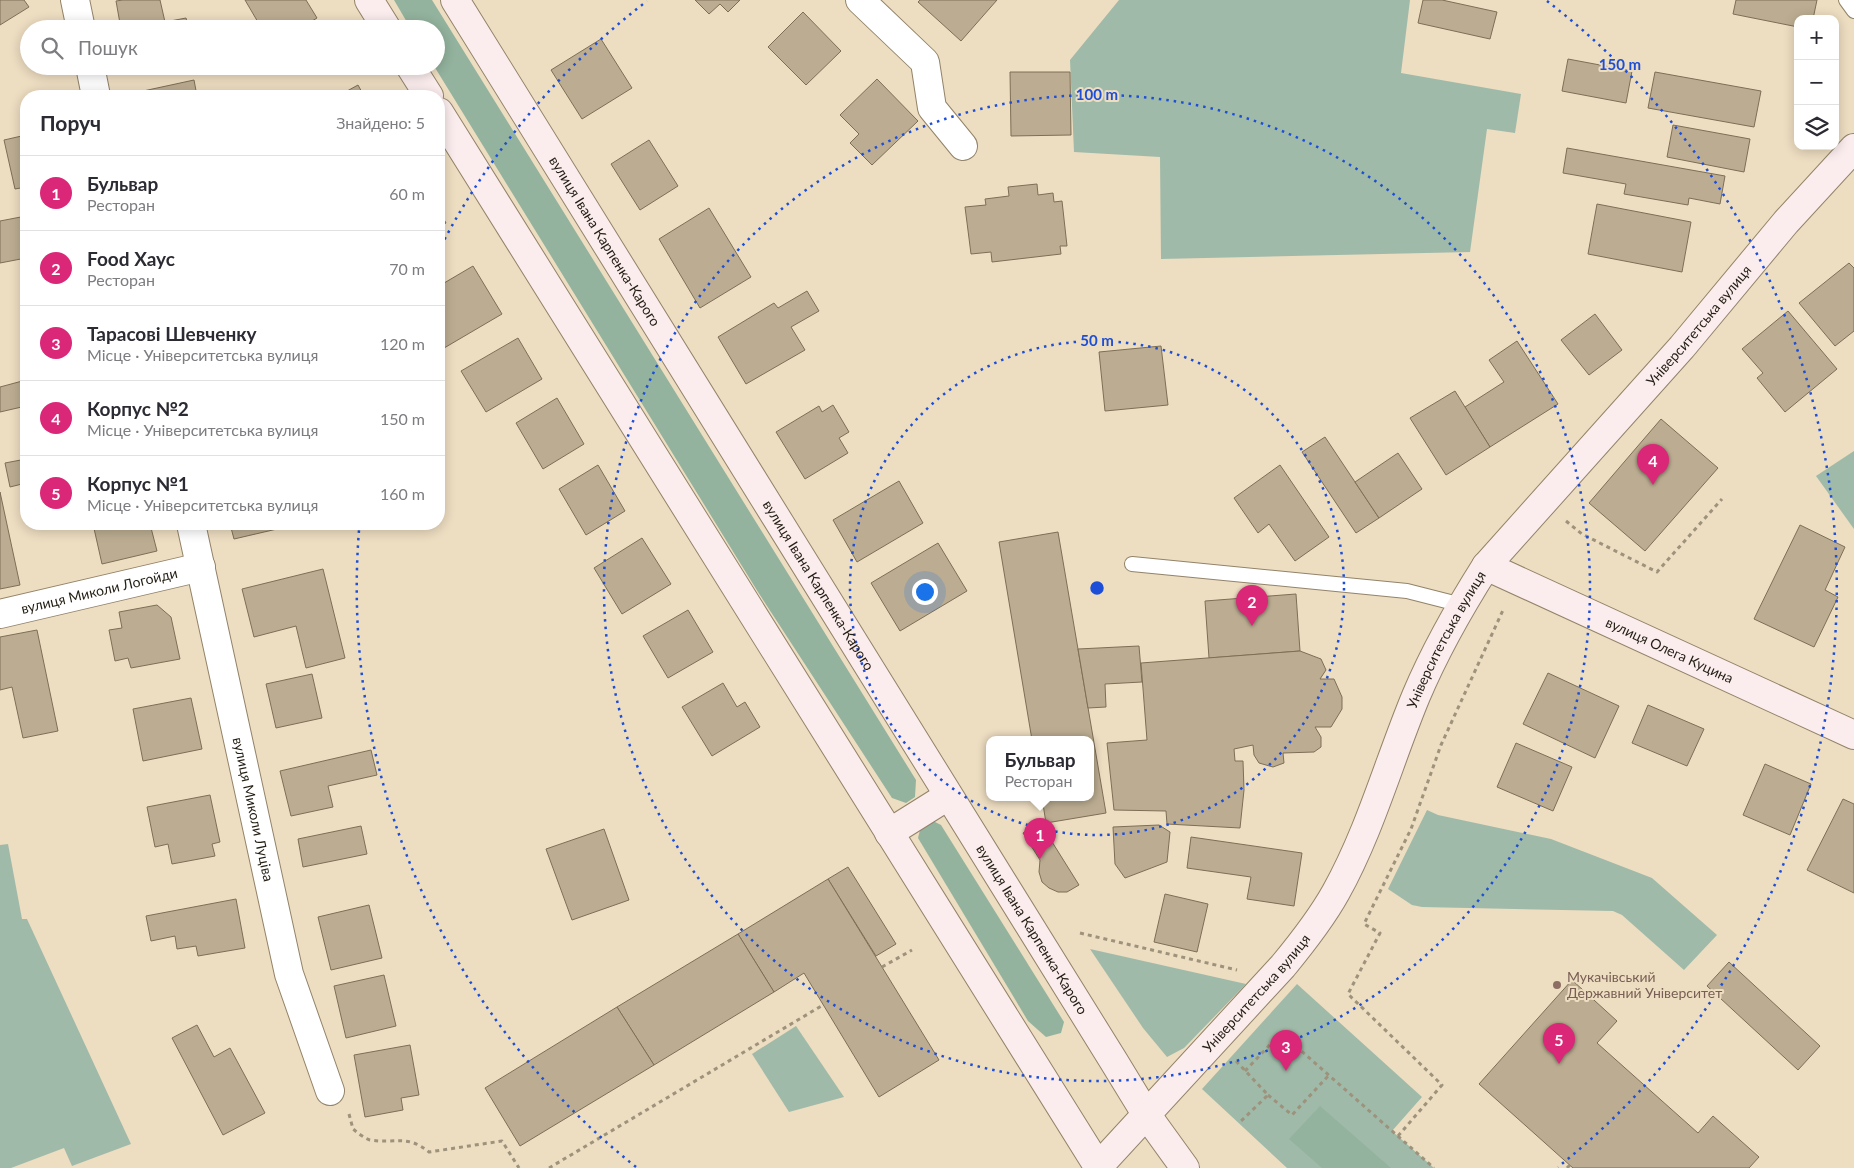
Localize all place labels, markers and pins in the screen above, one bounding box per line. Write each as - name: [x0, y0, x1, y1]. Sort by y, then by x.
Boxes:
- pin: 4: [1637, 444, 1669, 485]
- centre of rings: [1088, 579, 1106, 597]
- pin: 2: [1236, 585, 1268, 626]
- pin: 1: [1024, 818, 1056, 859]
- place label: Мукачівський Державний Університет: [1567, 968, 1722, 1001]
- marker: Мукачівський Державний Університет: [1551, 979, 1563, 991]
- pin: 5: [1543, 1023, 1575, 1064]
- pin: 3: [1270, 1030, 1302, 1071]

